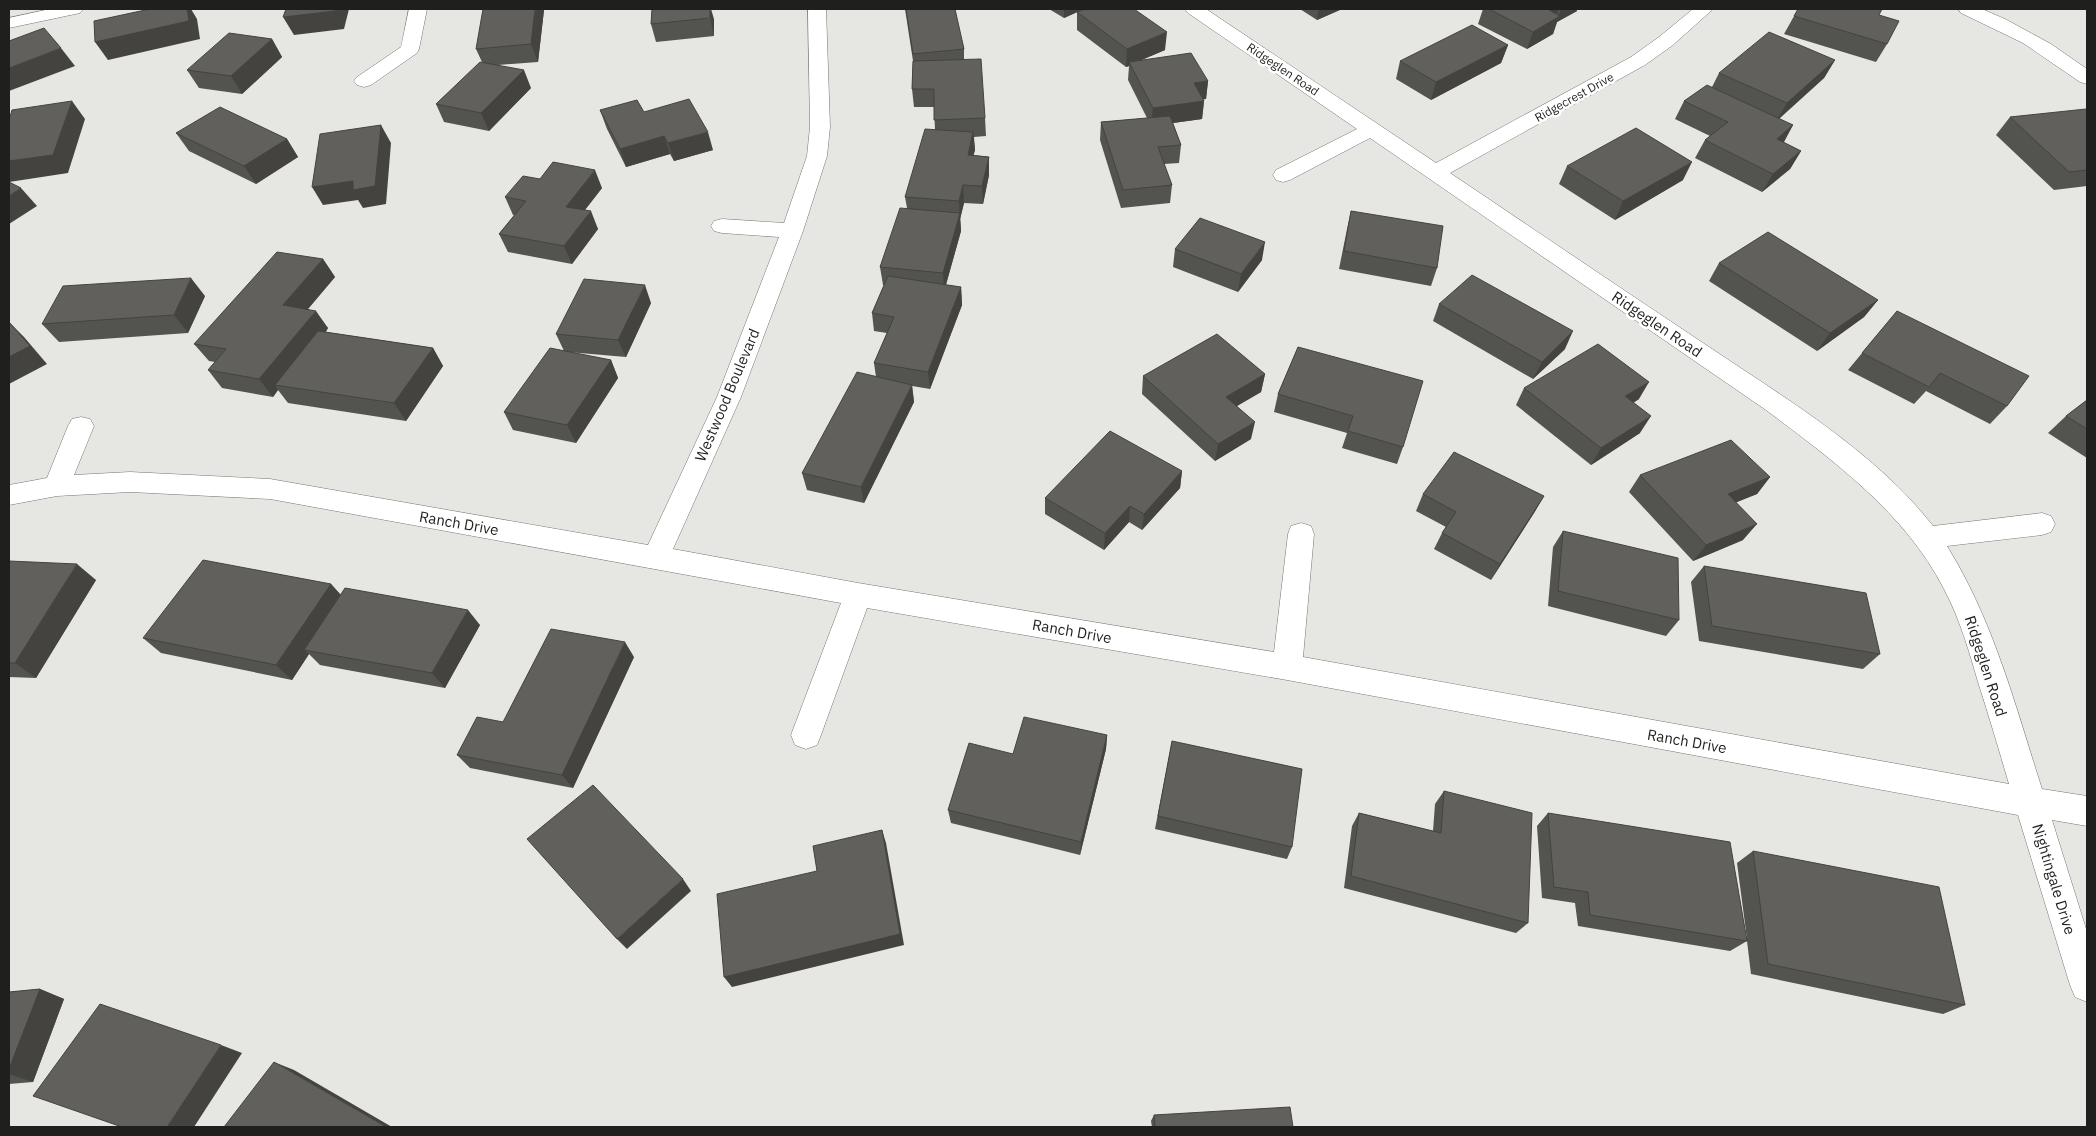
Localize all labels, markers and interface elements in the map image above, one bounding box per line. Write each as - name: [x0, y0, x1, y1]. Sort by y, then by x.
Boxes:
- street label: Ridgeglen Road: [1244, 39, 1322, 99]
- street label: Ridgecrest Drive: [1532, 69, 1617, 125]
- street label: Ridgeglen Road: [1608, 287, 1706, 361]
- street label: Westwood Boulevard: [690, 326, 764, 464]
- street label: Ranch Drive: [418, 507, 500, 539]
- street label: Ridgeglen Road: [1961, 613, 2011, 719]
- street label: Ranch Drive: [1031, 615, 1113, 647]
- street label: Ranch Drive: [1646, 725, 1728, 757]
- street label: Nightingale Drive: [2028, 821, 2080, 937]

